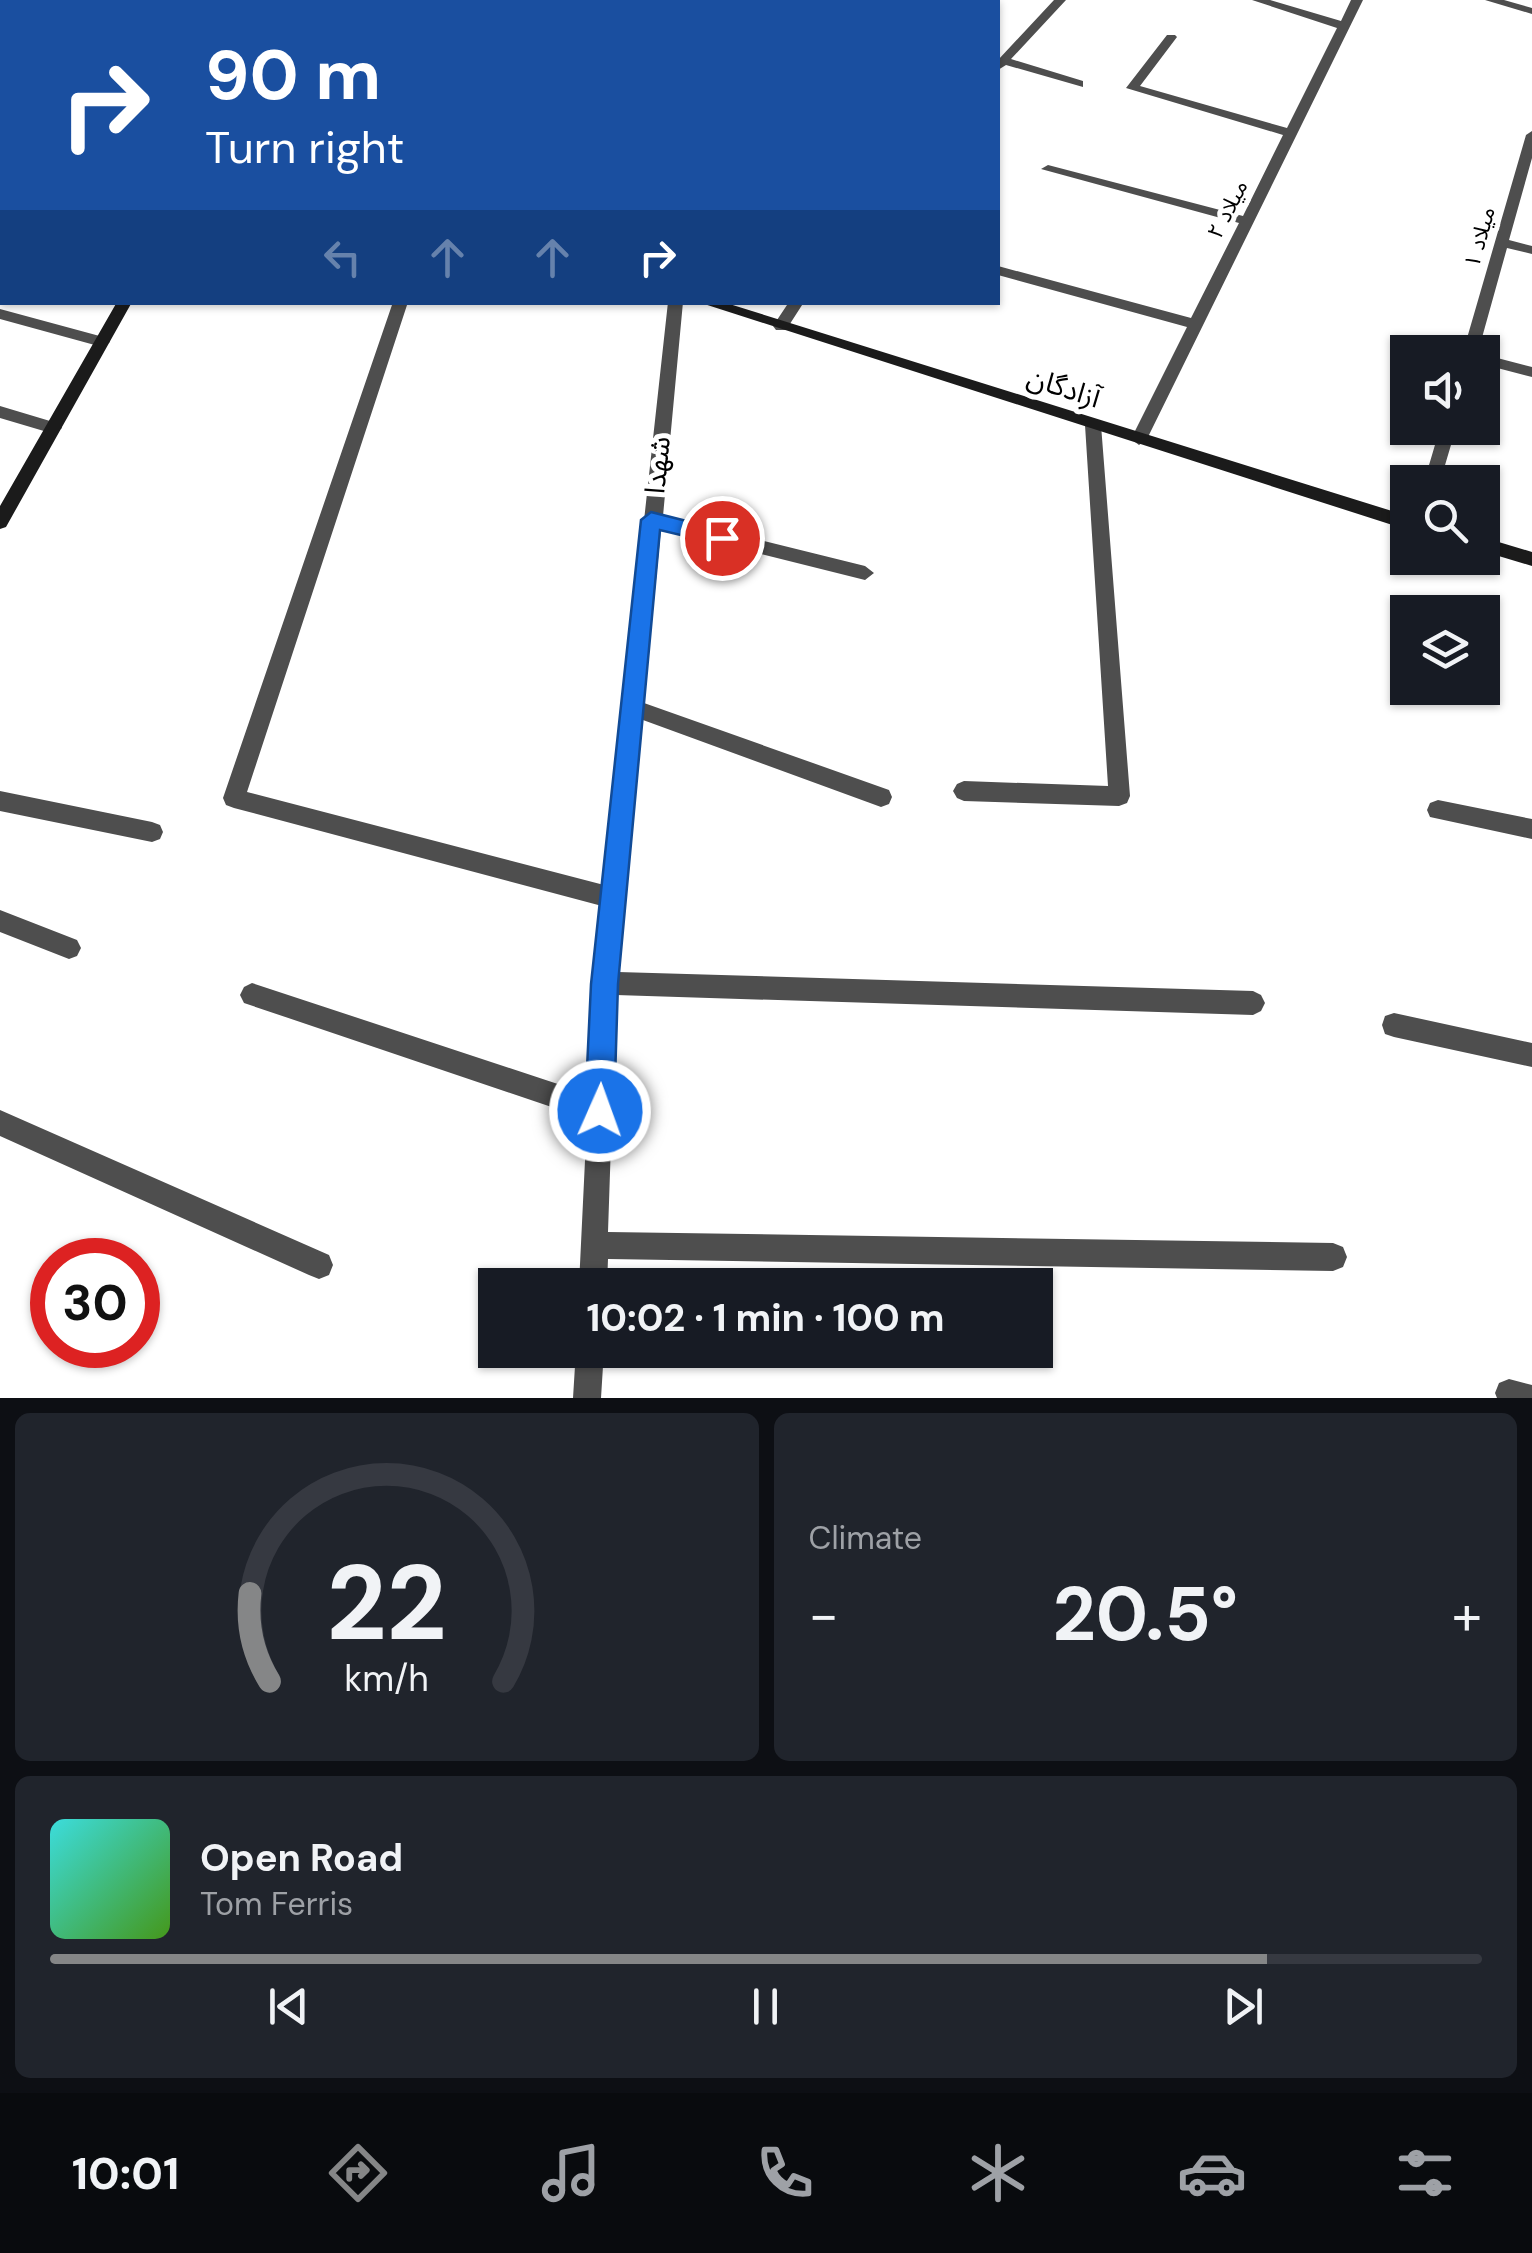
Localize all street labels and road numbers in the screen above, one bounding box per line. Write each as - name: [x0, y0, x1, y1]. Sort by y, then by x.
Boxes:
- street label: میلاد ۲: [1200, 175, 1254, 243]
- street label: میلاد ۱: [1457, 203, 1502, 271]
- street label: آزادگان: [1022, 358, 1107, 417]
- street label: شهدا: [636, 434, 679, 496]

